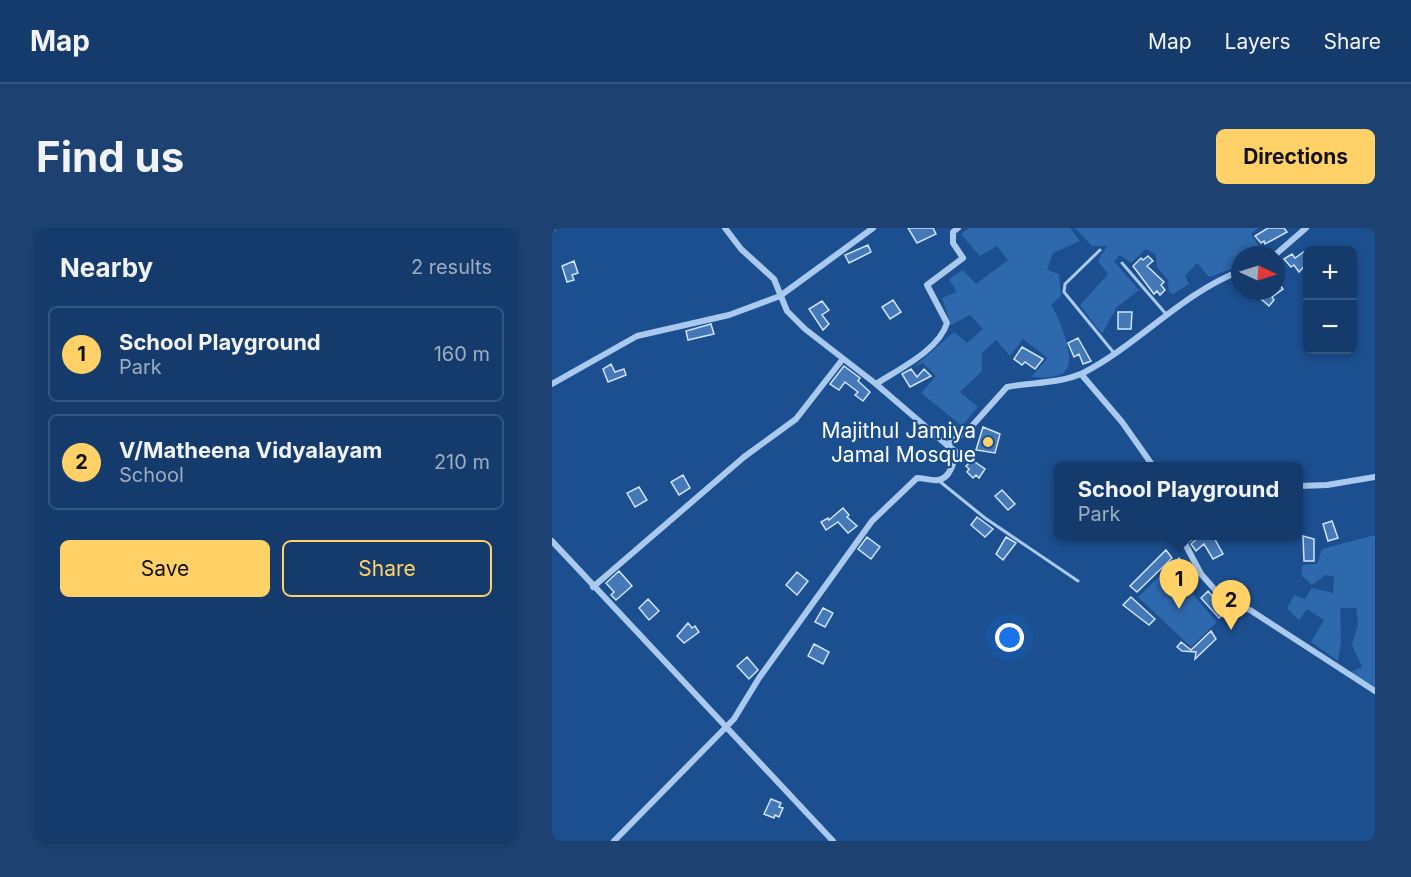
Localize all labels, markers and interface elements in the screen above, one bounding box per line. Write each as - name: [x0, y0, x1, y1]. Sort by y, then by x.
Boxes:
- text: Map: [30, 24, 90, 58]
- text: Map: [1148, 29, 1192, 54]
- text: Layers: [1225, 29, 1291, 54]
- text: Share: [1324, 29, 1381, 54]
- button: Directions: [1216, 129, 1375, 184]
- text: Find us: [36, 131, 184, 182]
- north arrow: [1231, 246, 1285, 300]
- map controls: [1303, 246, 1357, 354]
- button: +: [1303, 246, 1357, 300]
- text: Nearby: [60, 252, 153, 283]
- text: 2 results: [411, 255, 492, 279]
- button: −: [1303, 300, 1357, 354]
- text: School Playground: [119, 329, 321, 355]
- text: 1: [77, 342, 86, 366]
- text: 160 m: [434, 342, 490, 366]
- text: Park: [119, 355, 162, 379]
- place label: Majithul Jamiya Jamal Mosque: [822, 418, 976, 467]
- marker: Majithul Jamiya Jamal Mosque: [981, 435, 995, 449]
- text: V/Matheena Vidyalayam: [119, 437, 382, 463]
- text: 2: [75, 450, 88, 474]
- text: 210 m: [434, 450, 490, 474]
- popup: [1054, 462, 1303, 540]
- text: School: [119, 463, 184, 487]
- text: School Playground: [1078, 476, 1279, 502]
- text: Park: [1078, 502, 1120, 526]
- button: Save: [60, 540, 270, 597]
- button: Share: [282, 540, 492, 597]
- pin: 1: [1160, 560, 1198, 609]
- pin: 2: [1212, 580, 1250, 630]
- your location: [995, 623, 1024, 652]

